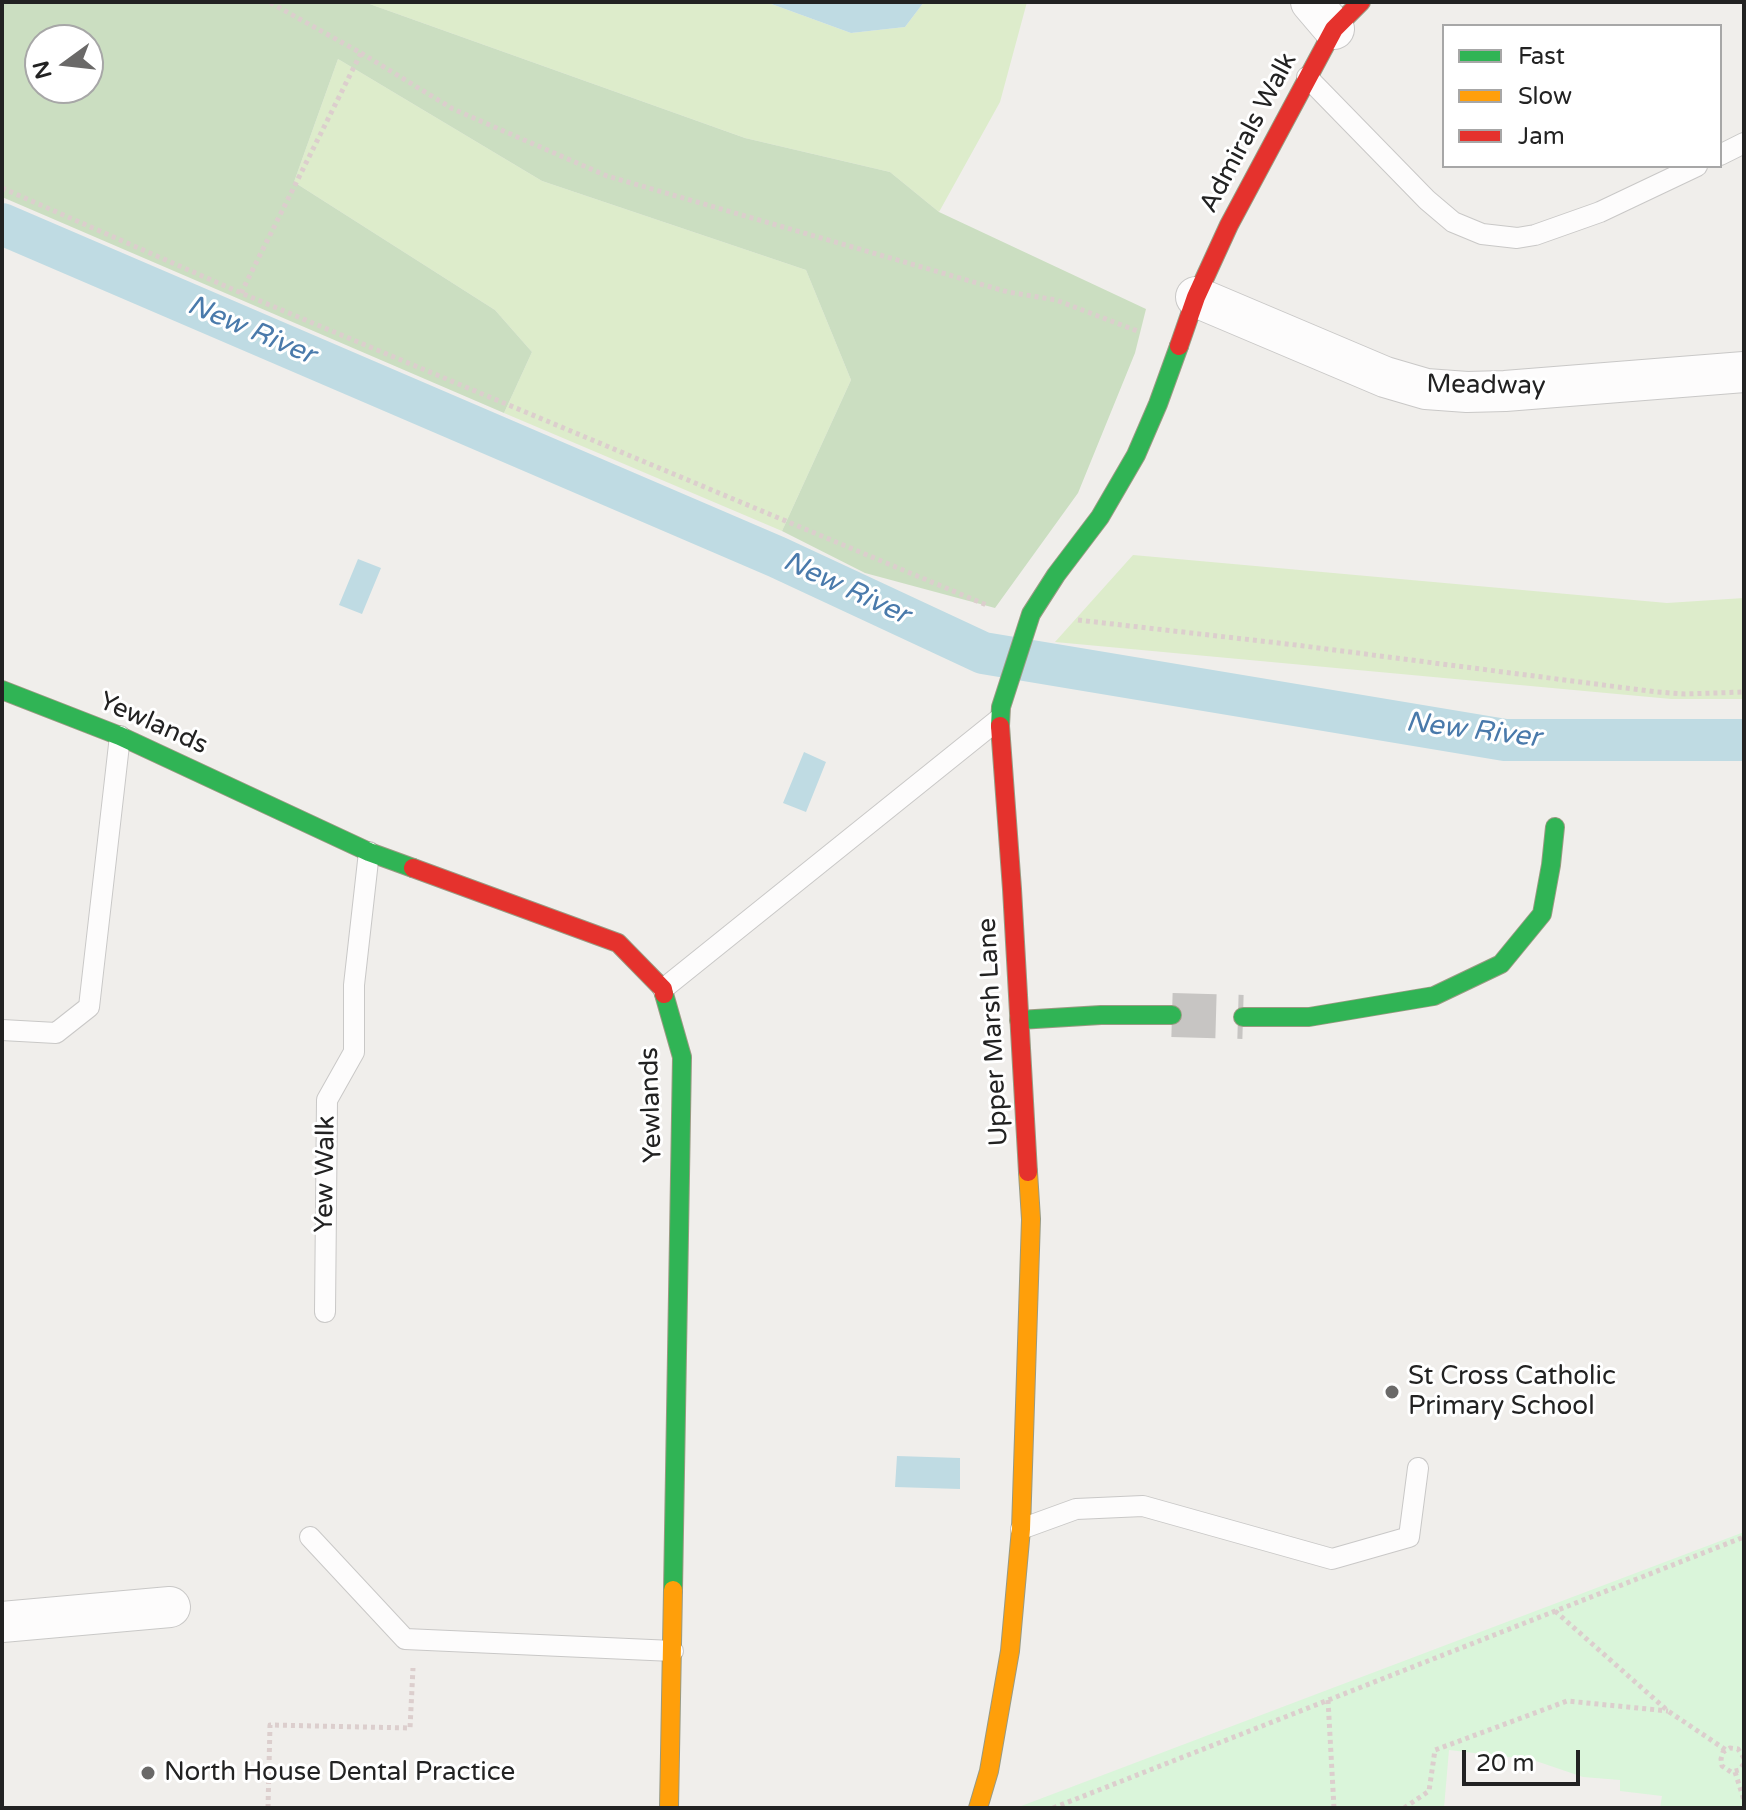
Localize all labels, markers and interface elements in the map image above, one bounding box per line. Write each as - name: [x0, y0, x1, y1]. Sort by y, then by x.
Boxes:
- north arrow: [24, 24, 104, 104]
- legend: [1442, 24, 1722, 168]
- text: Fast: [1518, 42, 1565, 71]
- street label: Admirals Walk: [1194, 48, 1304, 218]
- text: N: [28, 58, 58, 82]
- text: Slow: [1518, 82, 1572, 111]
- text: Jam: [1518, 122, 1565, 151]
- water label: New River: [182, 289, 320, 373]
- street label: Meadway: [1426, 369, 1546, 403]
- water label: New River: [778, 545, 914, 633]
- street label: Yewlands: [94, 686, 212, 762]
- water label: New River: [1404, 706, 1542, 756]
- street label: Upper Marsh Lane: [972, 917, 1016, 1147]
- street label: Yewlands: [634, 1047, 670, 1163]
- street label: Yew Walk: [309, 1115, 343, 1233]
- place label: St Cross Catholic Primary School: [1408, 1361, 1616, 1422]
- marker: St Cross Catholic Primary School: [1383, 1383, 1401, 1401]
- scale bar: [1466, 1734, 1584, 1784]
- text: 20 m: [1476, 1749, 1534, 1778]
- place label: North House Dental Practice: [164, 1757, 515, 1789]
- marker: North House Dental Practice: [139, 1764, 157, 1782]

